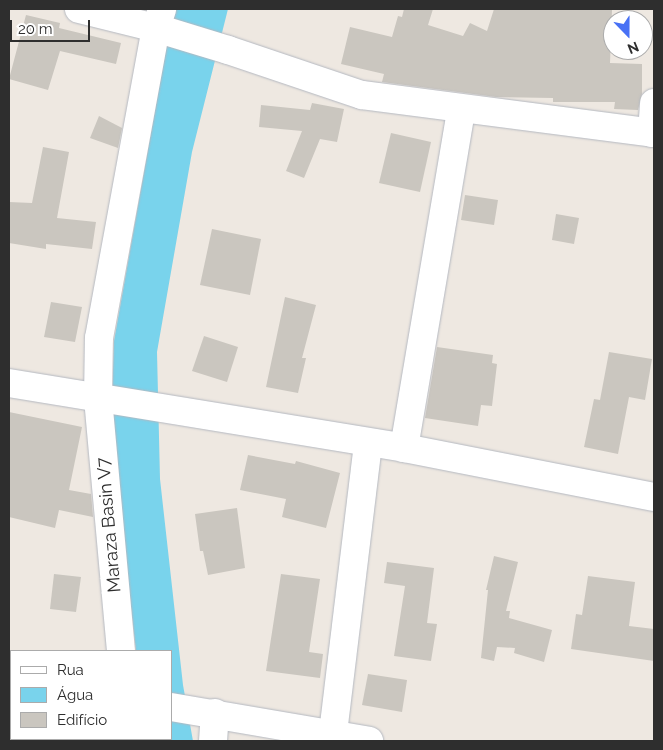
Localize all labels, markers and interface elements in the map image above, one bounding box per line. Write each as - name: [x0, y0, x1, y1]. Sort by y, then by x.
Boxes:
- scale bar: [12, 10, 92, 42]
- north arrow: [603, 10, 653, 60]
- text: 20 m: [18, 20, 53, 38]
- text: N: [625, 39, 641, 57]
- street label: Maraza Basin V7: [92, 456, 126, 594]
- legend: [10, 650, 172, 740]
- text: Rua: [57, 661, 84, 679]
- text: Água: [57, 686, 93, 704]
- text: Edifício: [57, 711, 107, 729]

